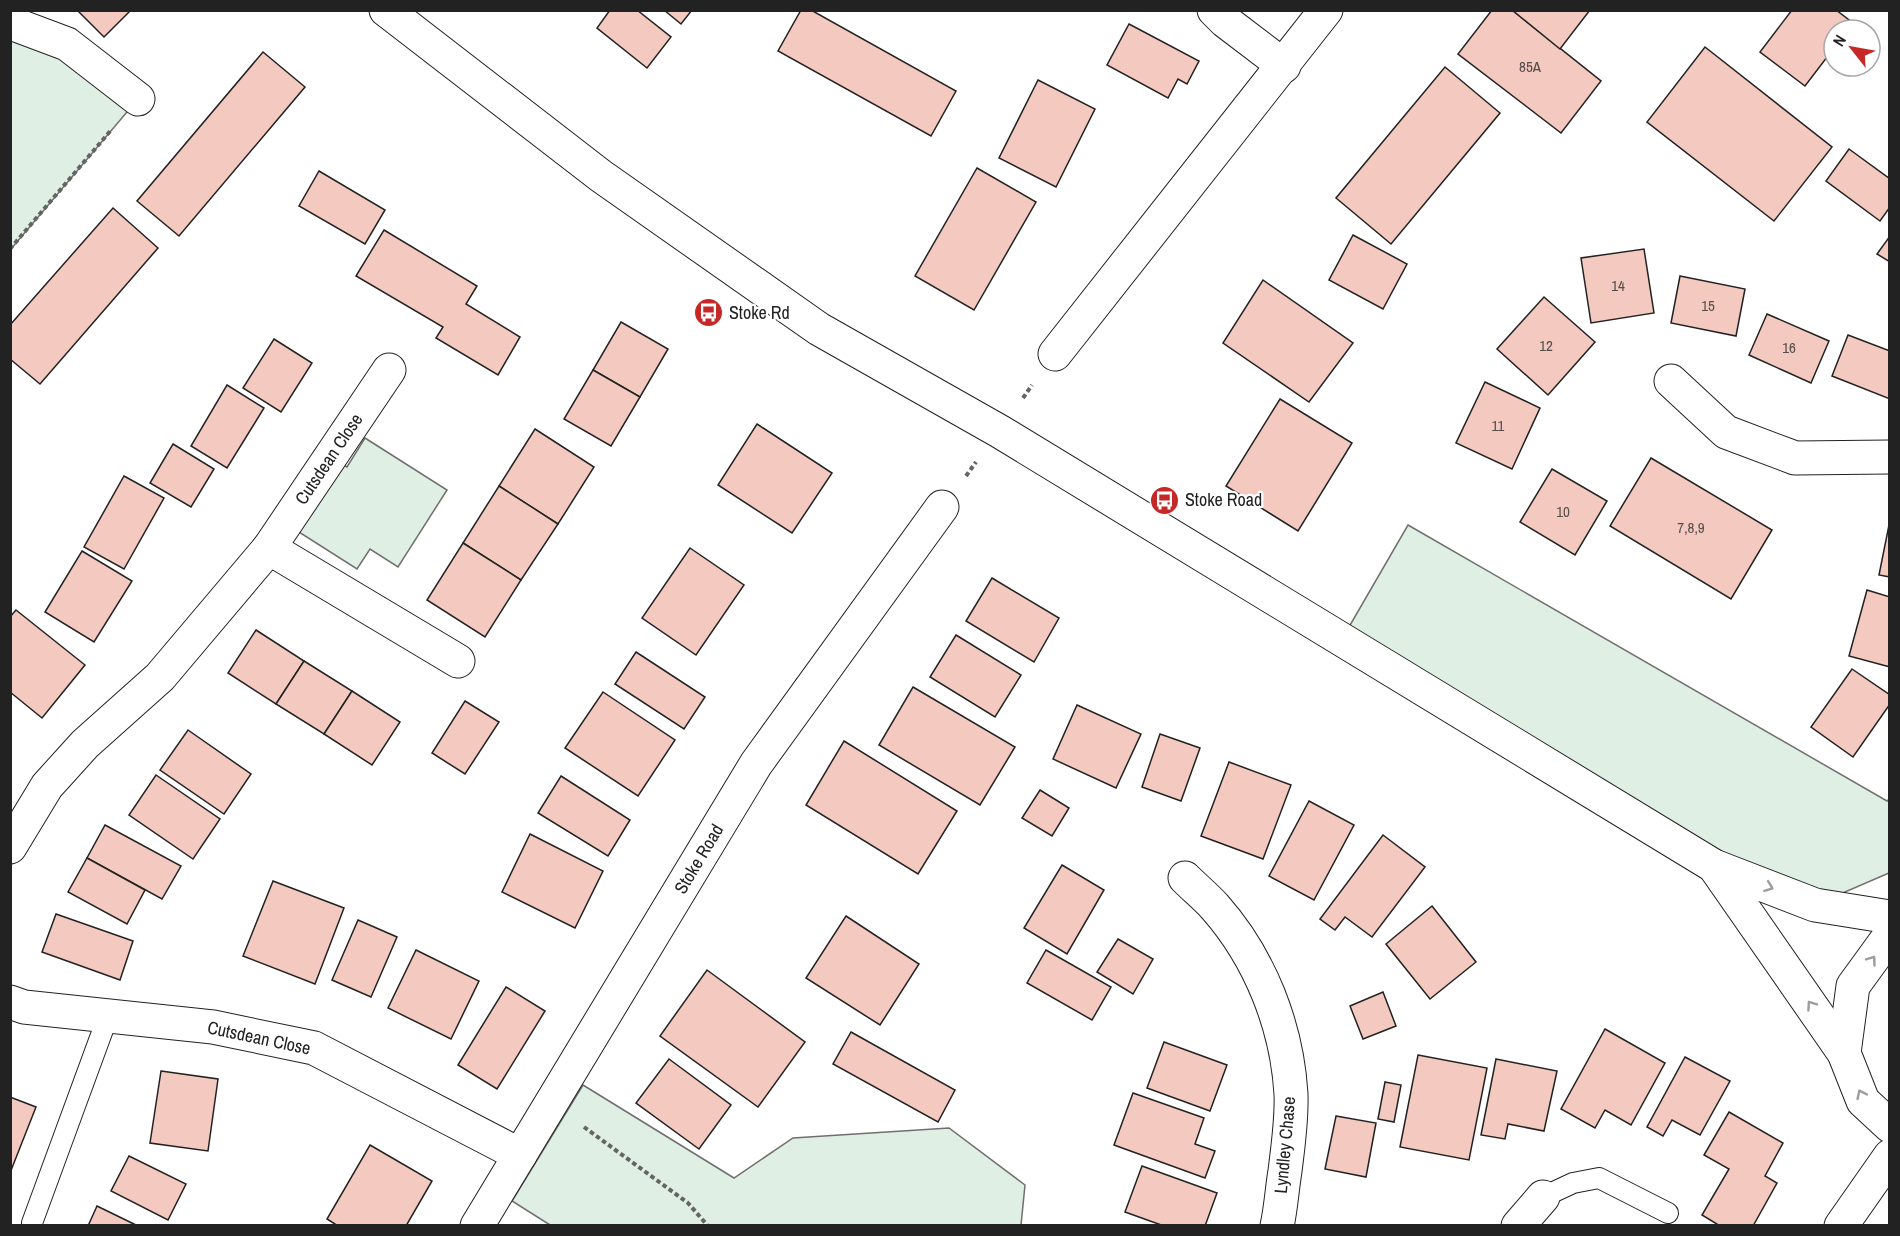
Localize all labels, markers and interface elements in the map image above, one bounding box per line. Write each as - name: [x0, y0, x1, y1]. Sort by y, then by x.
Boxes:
- north arrow: [1822, 18, 1882, 78]
- text: N: [1827, 31, 1851, 50]
- house number: 85A: [1519, 56, 1542, 77]
- house number: 14: [1611, 275, 1625, 296]
- house number: 15: [1701, 295, 1715, 316]
- bus stop icon: Stoke Rd: [692, 297, 724, 329]
- place label: Stoke Rd: [729, 300, 790, 325]
- house number: 12: [1539, 335, 1553, 356]
- house number: 16: [1782, 337, 1796, 358]
- street label: Cutsdean Close: [289, 408, 368, 509]
- house number: 11: [1492, 415, 1505, 436]
- bus stop icon: Stoke Road: [1148, 484, 1180, 516]
- place label: Stoke Road: [1185, 487, 1262, 512]
- house number: 10: [1556, 501, 1570, 522]
- house number: 7,8,9: [1677, 517, 1705, 538]
- street label: Stoke Road: [668, 819, 729, 898]
- one-way arrow: [1763, 880, 1774, 893]
- one-way arrow: [1865, 955, 1876, 966]
- one-way arrow: [1807, 1001, 1818, 1012]
- street label: Cutsdean Close: [205, 1014, 313, 1061]
- one-way arrow: [1857, 1089, 1869, 1100]
- street label: Lyndley Chase: [1268, 1096, 1301, 1194]

